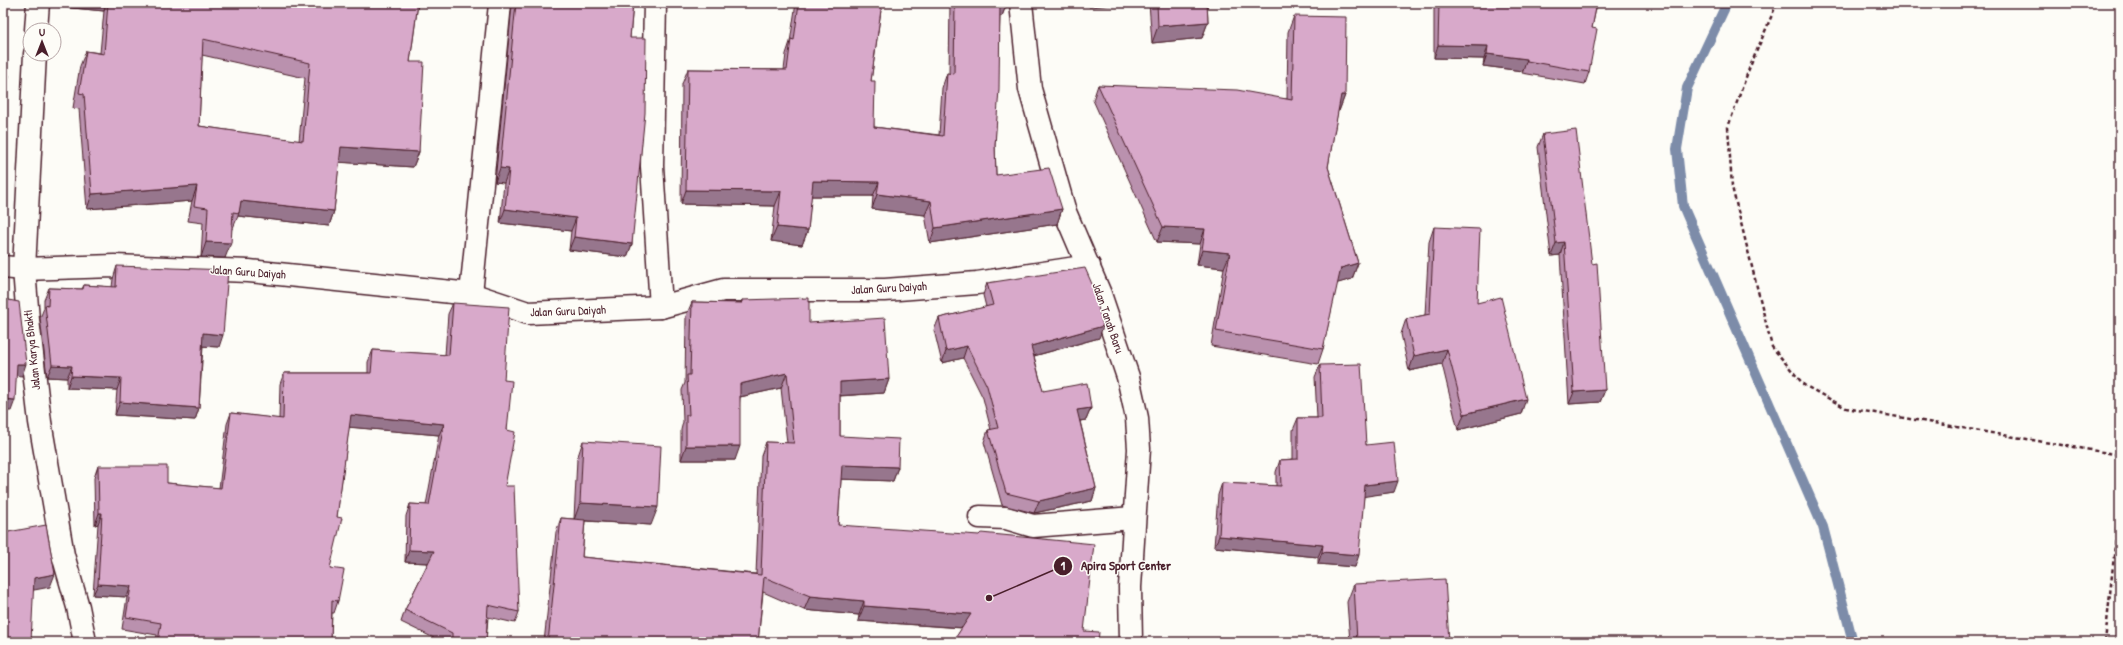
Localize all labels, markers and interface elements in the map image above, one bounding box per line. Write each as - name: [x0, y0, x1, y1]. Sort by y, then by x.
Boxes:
- north arrow: [22, 22, 62, 62]
- text: U: [39, 25, 45, 39]
- street label: Jalan Guru Daiyah: [210, 260, 286, 283]
- street label: Jalan Guru Daiyah: [851, 277, 927, 298]
- street label: Jalan Tanah Baru: [1088, 280, 1129, 356]
- street label: Jalan Guru Daiyah: [530, 301, 606, 320]
- street label: Jalan Karya Bhakti: [19, 309, 44, 391]
- callout: Apira Sport Center: [1053, 553, 1179, 578]
- text: Apira Sport Center: [1081, 556, 1172, 575]
- text: 1: [1061, 557, 1066, 574]

